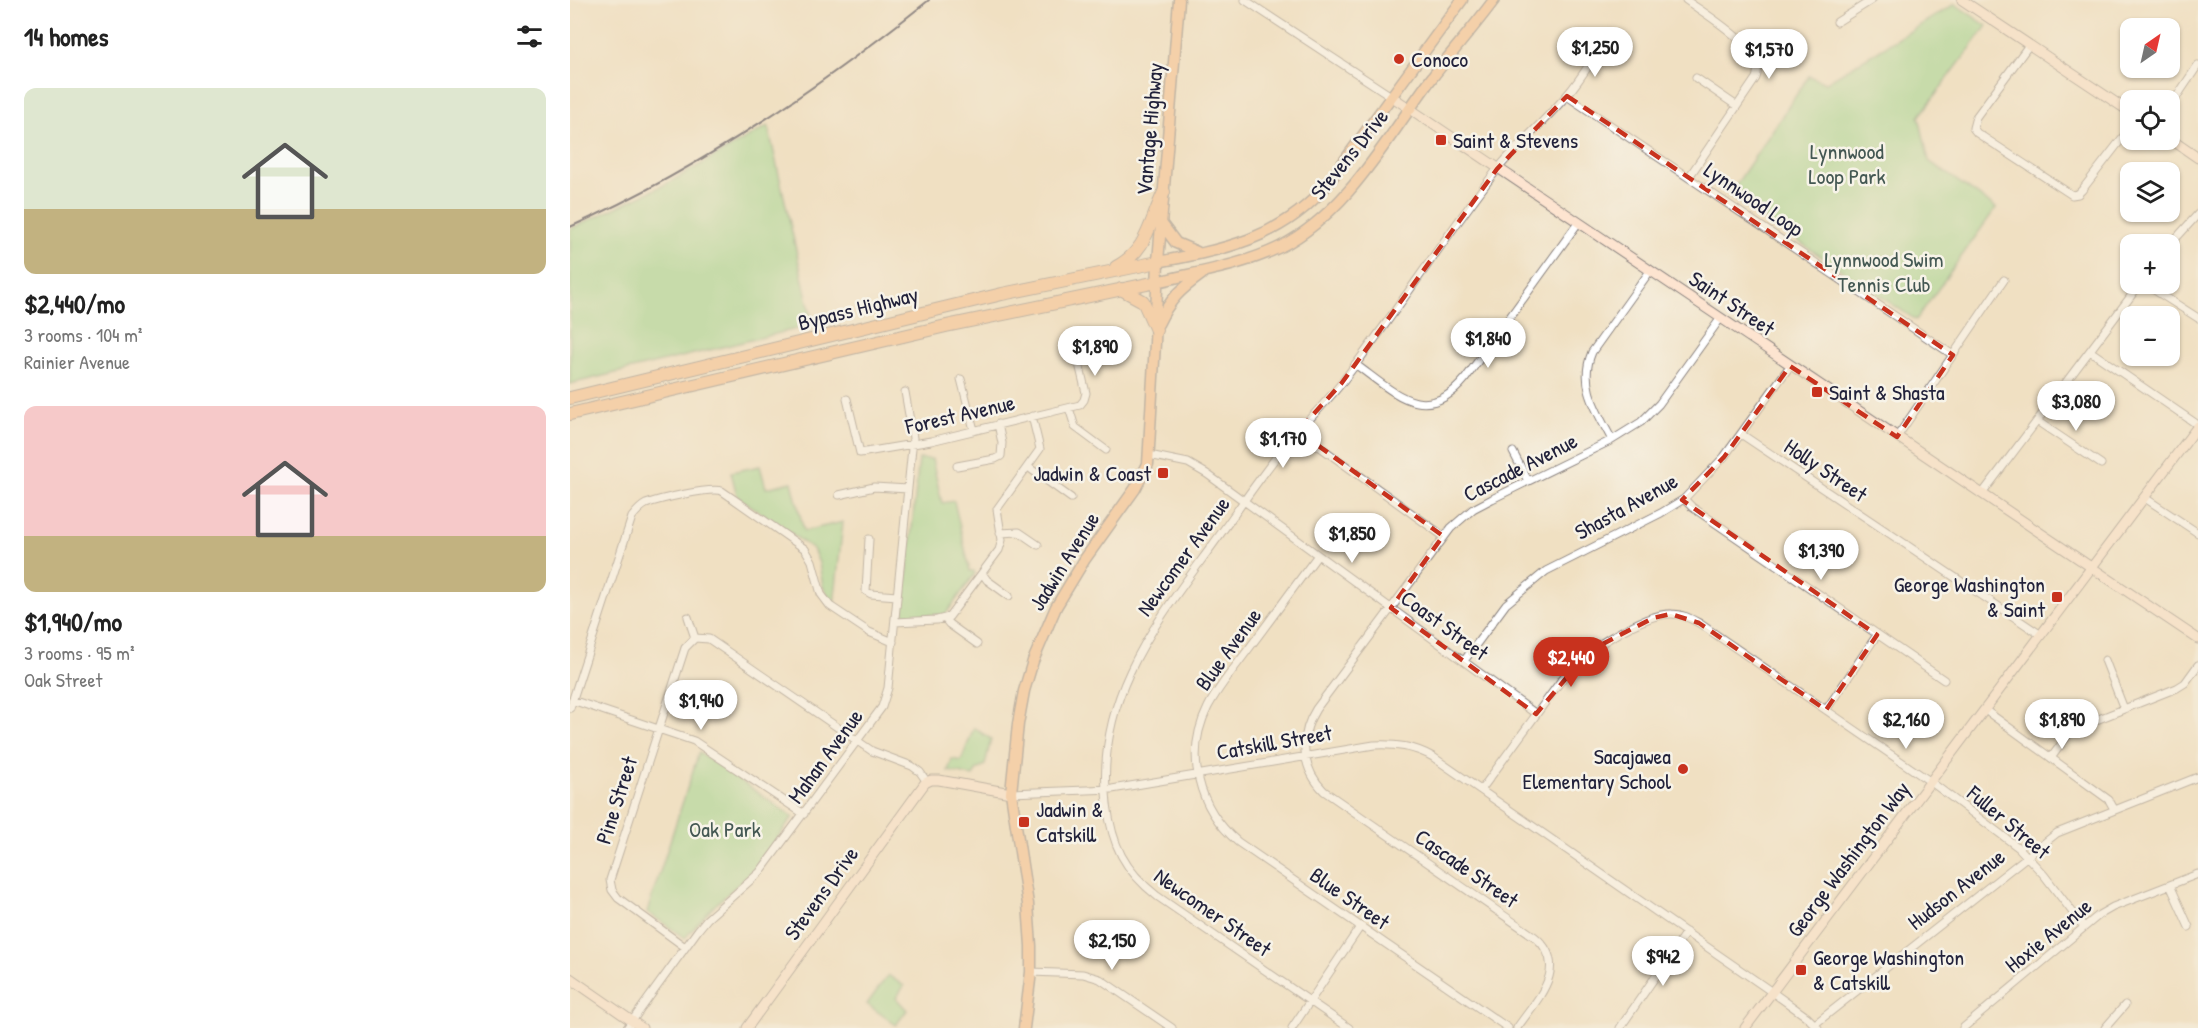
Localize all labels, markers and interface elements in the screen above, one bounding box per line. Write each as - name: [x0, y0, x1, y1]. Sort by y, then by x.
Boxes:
- north arrow: [2120, 18, 2180, 78]
- map controls: [2120, 18, 2180, 366]
- text: 14 homes: [24, 19, 109, 54]
- icon: filters: [513, 20, 546, 53]
- pin: $1,250: [1546, 27, 1644, 78]
- pin: $1,570: [1720, 29, 1818, 80]
- text: $1,250: [1571, 33, 1619, 60]
- text: $1,570: [1745, 35, 1793, 62]
- place label: Conoco: [1411, 44, 1468, 74]
- marker: Conoco: [1392, 52, 1406, 66]
- street label: Vantage Highway: [1128, 61, 1170, 197]
- button: locate: [2120, 90, 2180, 150]
- street label: Stevens Drive: [1303, 102, 1395, 206]
- place label: Saint & Stevens: [1453, 125, 1578, 155]
- icon: home: [231, 127, 339, 235]
- marker: Saint & Stevens: [1434, 133, 1448, 147]
- park label: Lynnwood Loop Park: [1808, 136, 1886, 191]
- street label: Lynnwood Loop: [1698, 155, 1810, 244]
- button: layers: [2120, 162, 2180, 222]
- button: +: [2120, 234, 2180, 294]
- park label: Lynnwood Swim Tennis Club: [1824, 244, 1944, 299]
- street label: Saint Street: [1683, 263, 1781, 343]
- street label: Bypass Highway: [795, 279, 921, 337]
- text: $2,440/mo: [24, 286, 125, 321]
- button: −: [2120, 306, 2180, 366]
- pin: $1,840: [1439, 318, 1537, 369]
- text: 3 rooms · 104 m²: [24, 321, 142, 348]
- text: $1,840: [1465, 324, 1511, 351]
- pin: $1,890: [1046, 326, 1144, 377]
- text: $1,890: [1072, 332, 1118, 359]
- text: Rainier Avenue: [24, 348, 130, 375]
- place label: Saint & Shasta: [1829, 377, 1945, 407]
- pin: $3,080: [2027, 381, 2125, 432]
- marker: Saint & Shasta: [1810, 385, 1824, 399]
- street label: Forest Avenue: [901, 387, 1018, 441]
- text: $3,080: [2051, 387, 2101, 414]
- pin: $1,170: [1234, 418, 1332, 469]
- text: $1,170: [1259, 424, 1307, 451]
- street label: Cascade Avenue: [1458, 425, 1582, 509]
- street label: Holly Street: [1779, 431, 1874, 509]
- icon: home: [231, 445, 339, 553]
- place label: Jadwin & Coast: [1033, 458, 1151, 488]
- street label: Shasta Avenue: [1569, 465, 1683, 547]
- marker: Jadwin & Coast: [1156, 466, 1170, 480]
- street label: Newcomer Avenue: [1129, 490, 1237, 622]
- street label: Jadwin Avenue: [1022, 506, 1106, 616]
- pin: $1,850: [1303, 513, 1401, 564]
- text: $1,850: [1328, 519, 1376, 546]
- pin: $1,390: [1772, 530, 1870, 581]
- text: $1,390: [1798, 536, 1844, 563]
- place label: George Washington & Saint: [1894, 569, 2045, 624]
- street label: Coast Street: [1395, 583, 1495, 667]
- marker: George Washington & Saint: [2050, 590, 2064, 604]
- street label: Blue Avenue: [1188, 601, 1268, 696]
- text: $1,940/mo: [24, 604, 122, 639]
- pin: $2,440: [1522, 637, 1620, 688]
- text: 3 rooms · 95 m²: [24, 639, 134, 666]
- text: $2,440: [1547, 643, 1595, 670]
- text: Oak Street: [24, 666, 102, 693]
- pin: $1,940: [652, 680, 750, 731]
- text: $1,940: [678, 686, 724, 713]
- pin: $2,160: [1857, 699, 1955, 750]
- pin: $1,890: [2013, 699, 2111, 750]
- street label: Mahan Avenue: [780, 702, 870, 809]
- text: $2,160: [1882, 705, 1930, 732]
- text: $1,890: [2039, 705, 2085, 732]
- street label: Catskill Street: [1214, 717, 1334, 767]
- place label: Sacajawea Elementary School: [1523, 741, 1671, 796]
- street label: Pine Street: [588, 752, 644, 848]
- marker: Sacajawea Elementary School: [1676, 762, 1690, 776]
- street label: George Washington Way: [1780, 775, 1916, 943]
- street label: Fuller Street: [1960, 778, 2057, 866]
- place label: Jadwin & Catskill: [1036, 794, 1103, 849]
- park label: Oak Park: [689, 814, 761, 844]
- marker: Jadwin & Catskill: [1017, 815, 1031, 829]
- street label: Cascade Street: [1409, 821, 1525, 915]
- street label: Stevens Drive: [777, 840, 865, 946]
- street label: Hudson Avenue: [1901, 841, 2011, 936]
- street label: Blue Street: [1304, 860, 1396, 937]
- street label: Newcomer Street: [1148, 861, 1278, 964]
- street label: Hoxie Avenue: [1998, 891, 2098, 979]
- pin: $2,150: [1063, 920, 1161, 971]
- text: $2,150: [1088, 926, 1136, 953]
- pin: $942: [1627, 936, 1699, 987]
- text: $942: [1646, 942, 1680, 969]
- place label: George Washington & Catskill: [1813, 942, 1964, 997]
- marker: George Washington & Catskill: [1794, 963, 1808, 977]

